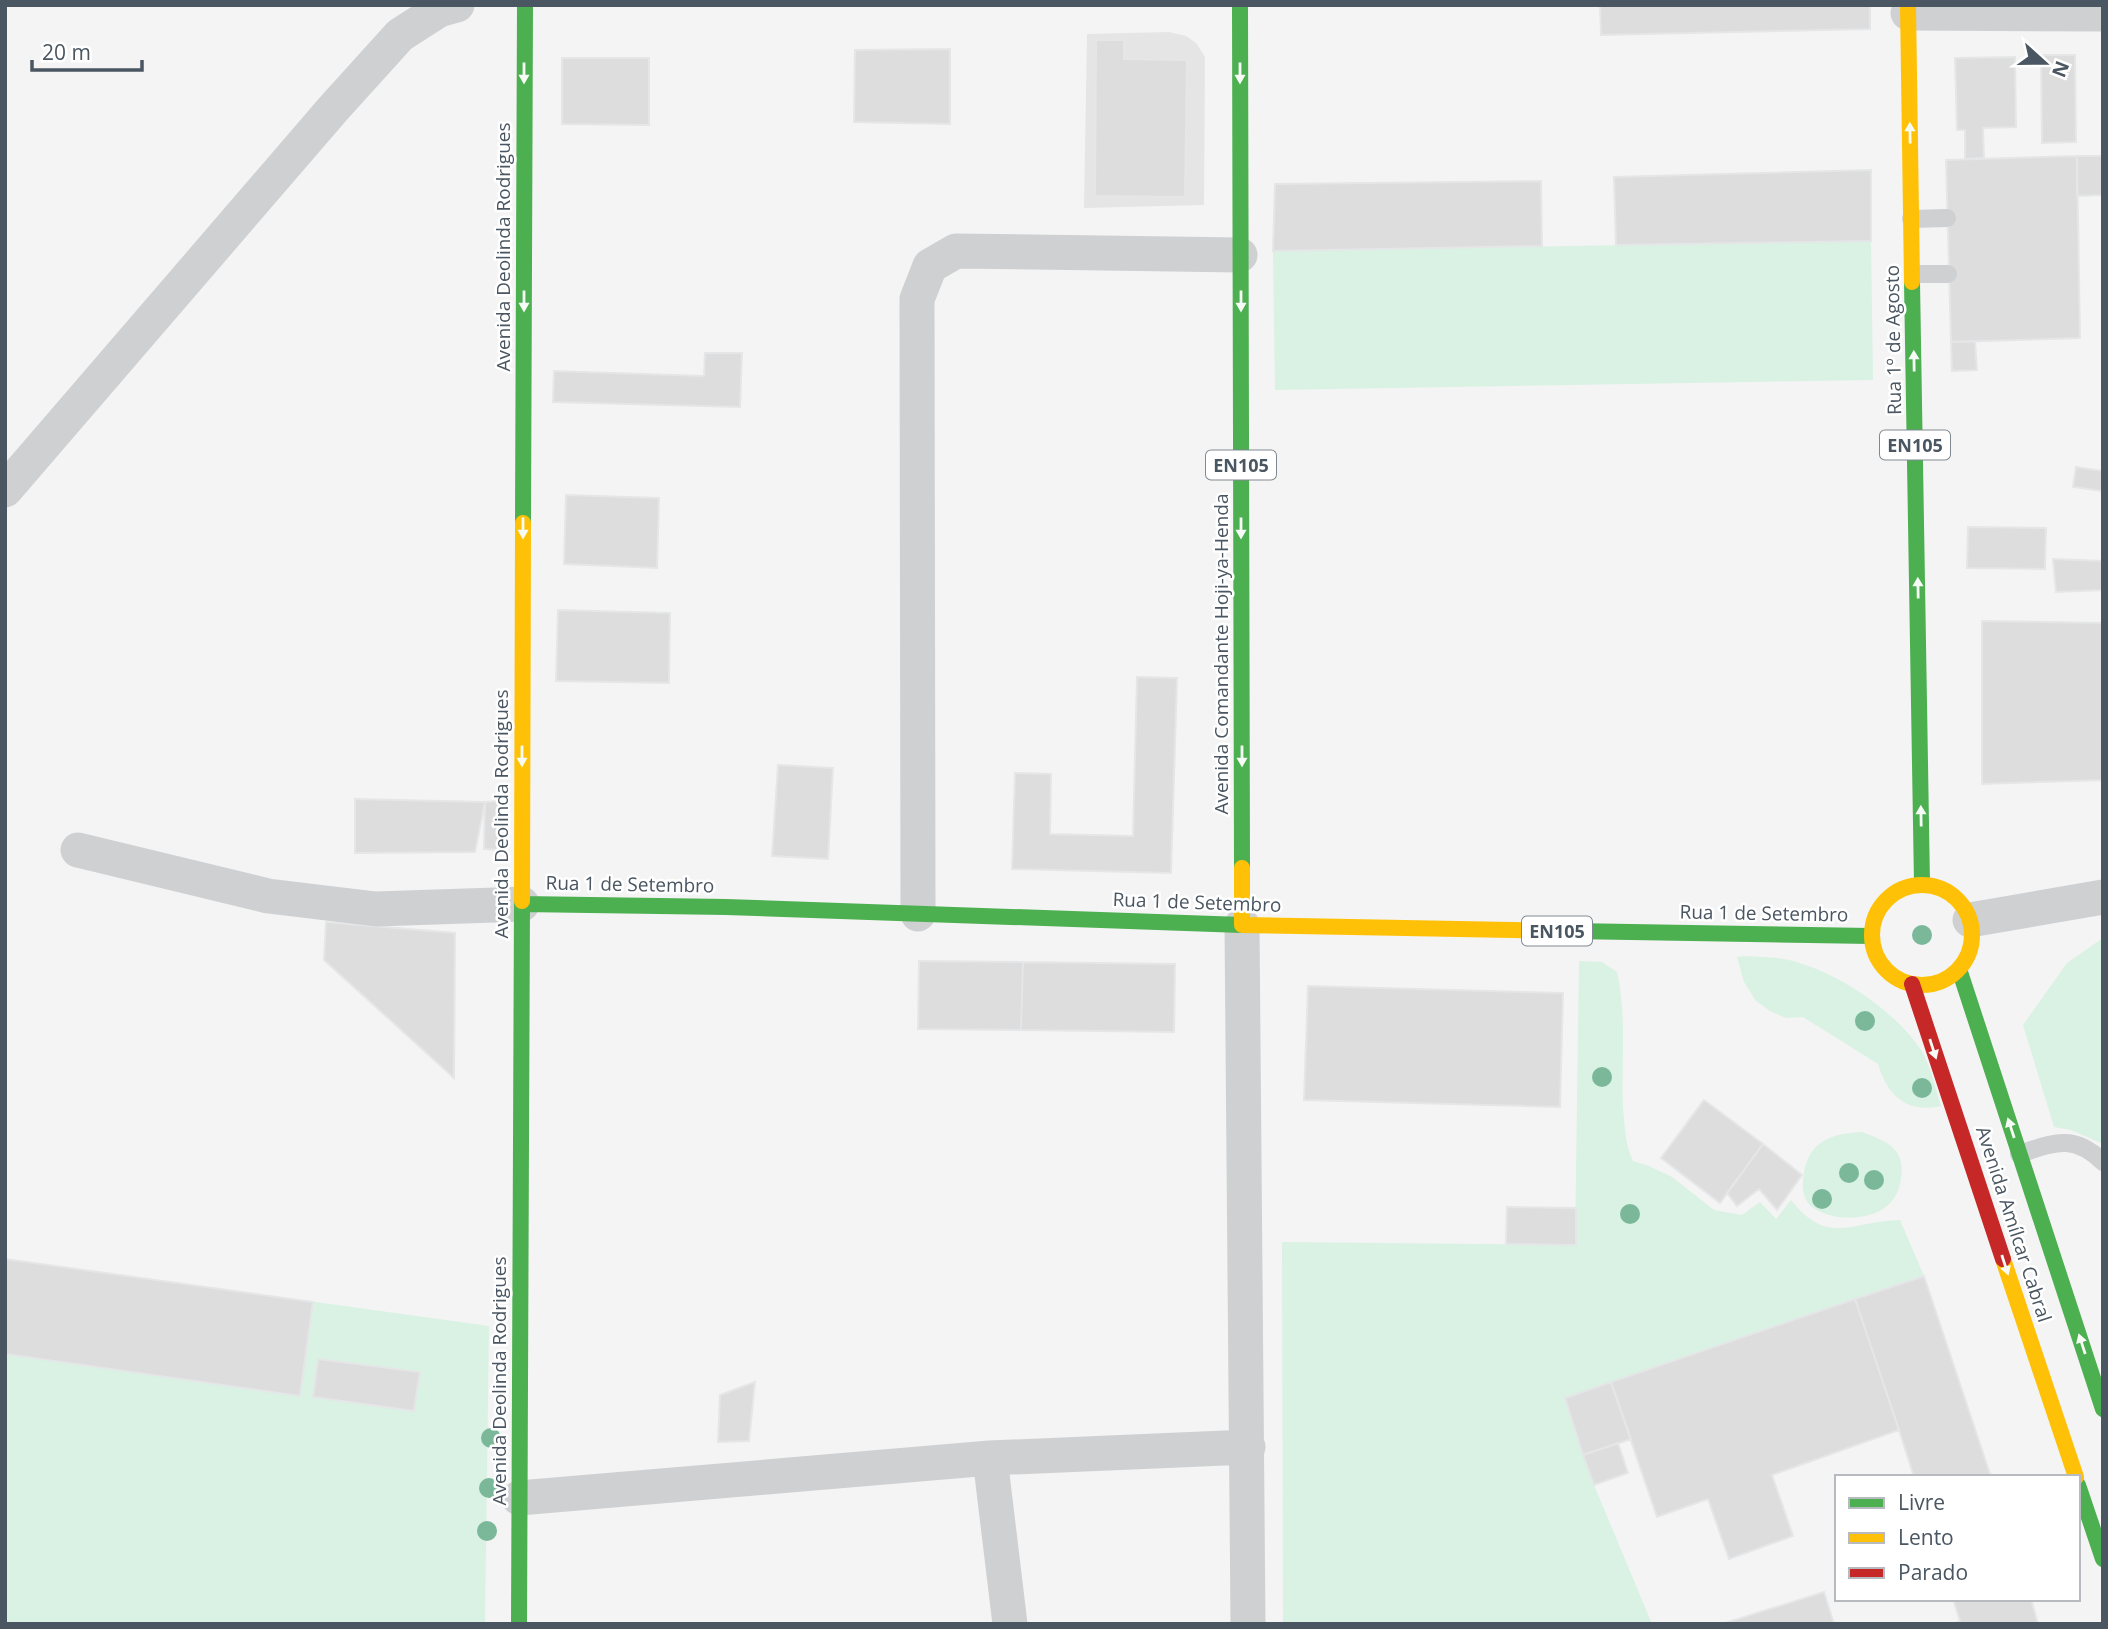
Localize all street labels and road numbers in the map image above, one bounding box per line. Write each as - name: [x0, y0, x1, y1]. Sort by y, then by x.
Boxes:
- street label: Avenida Deolinda Rodrigues: [490, 122, 516, 372]
- street label: Rua 1º de Agosto: [1879, 265, 1907, 415]
- road number: EN105: [1880, 430, 1950, 460]
- road number: EN105: [1206, 450, 1276, 480]
- street label: Avenida Comandante Hoji-ya-Henda: [1208, 494, 1234, 815]
- street label: Avenida Deolinda Rodrigues: [488, 689, 514, 939]
- street label: Rua 1 de Setembro: [545, 870, 715, 898]
- street label: Rua 1 de Setembro: [1112, 886, 1282, 918]
- street label: Rua 1 de Setembro: [1679, 899, 1849, 927]
- road number: EN105: [1522, 916, 1592, 946]
- street label: Avenida Amílcar Cabral: [1970, 1123, 2058, 1325]
- street label: Avenida Deolinda Rodrigues: [486, 1256, 512, 1506]

